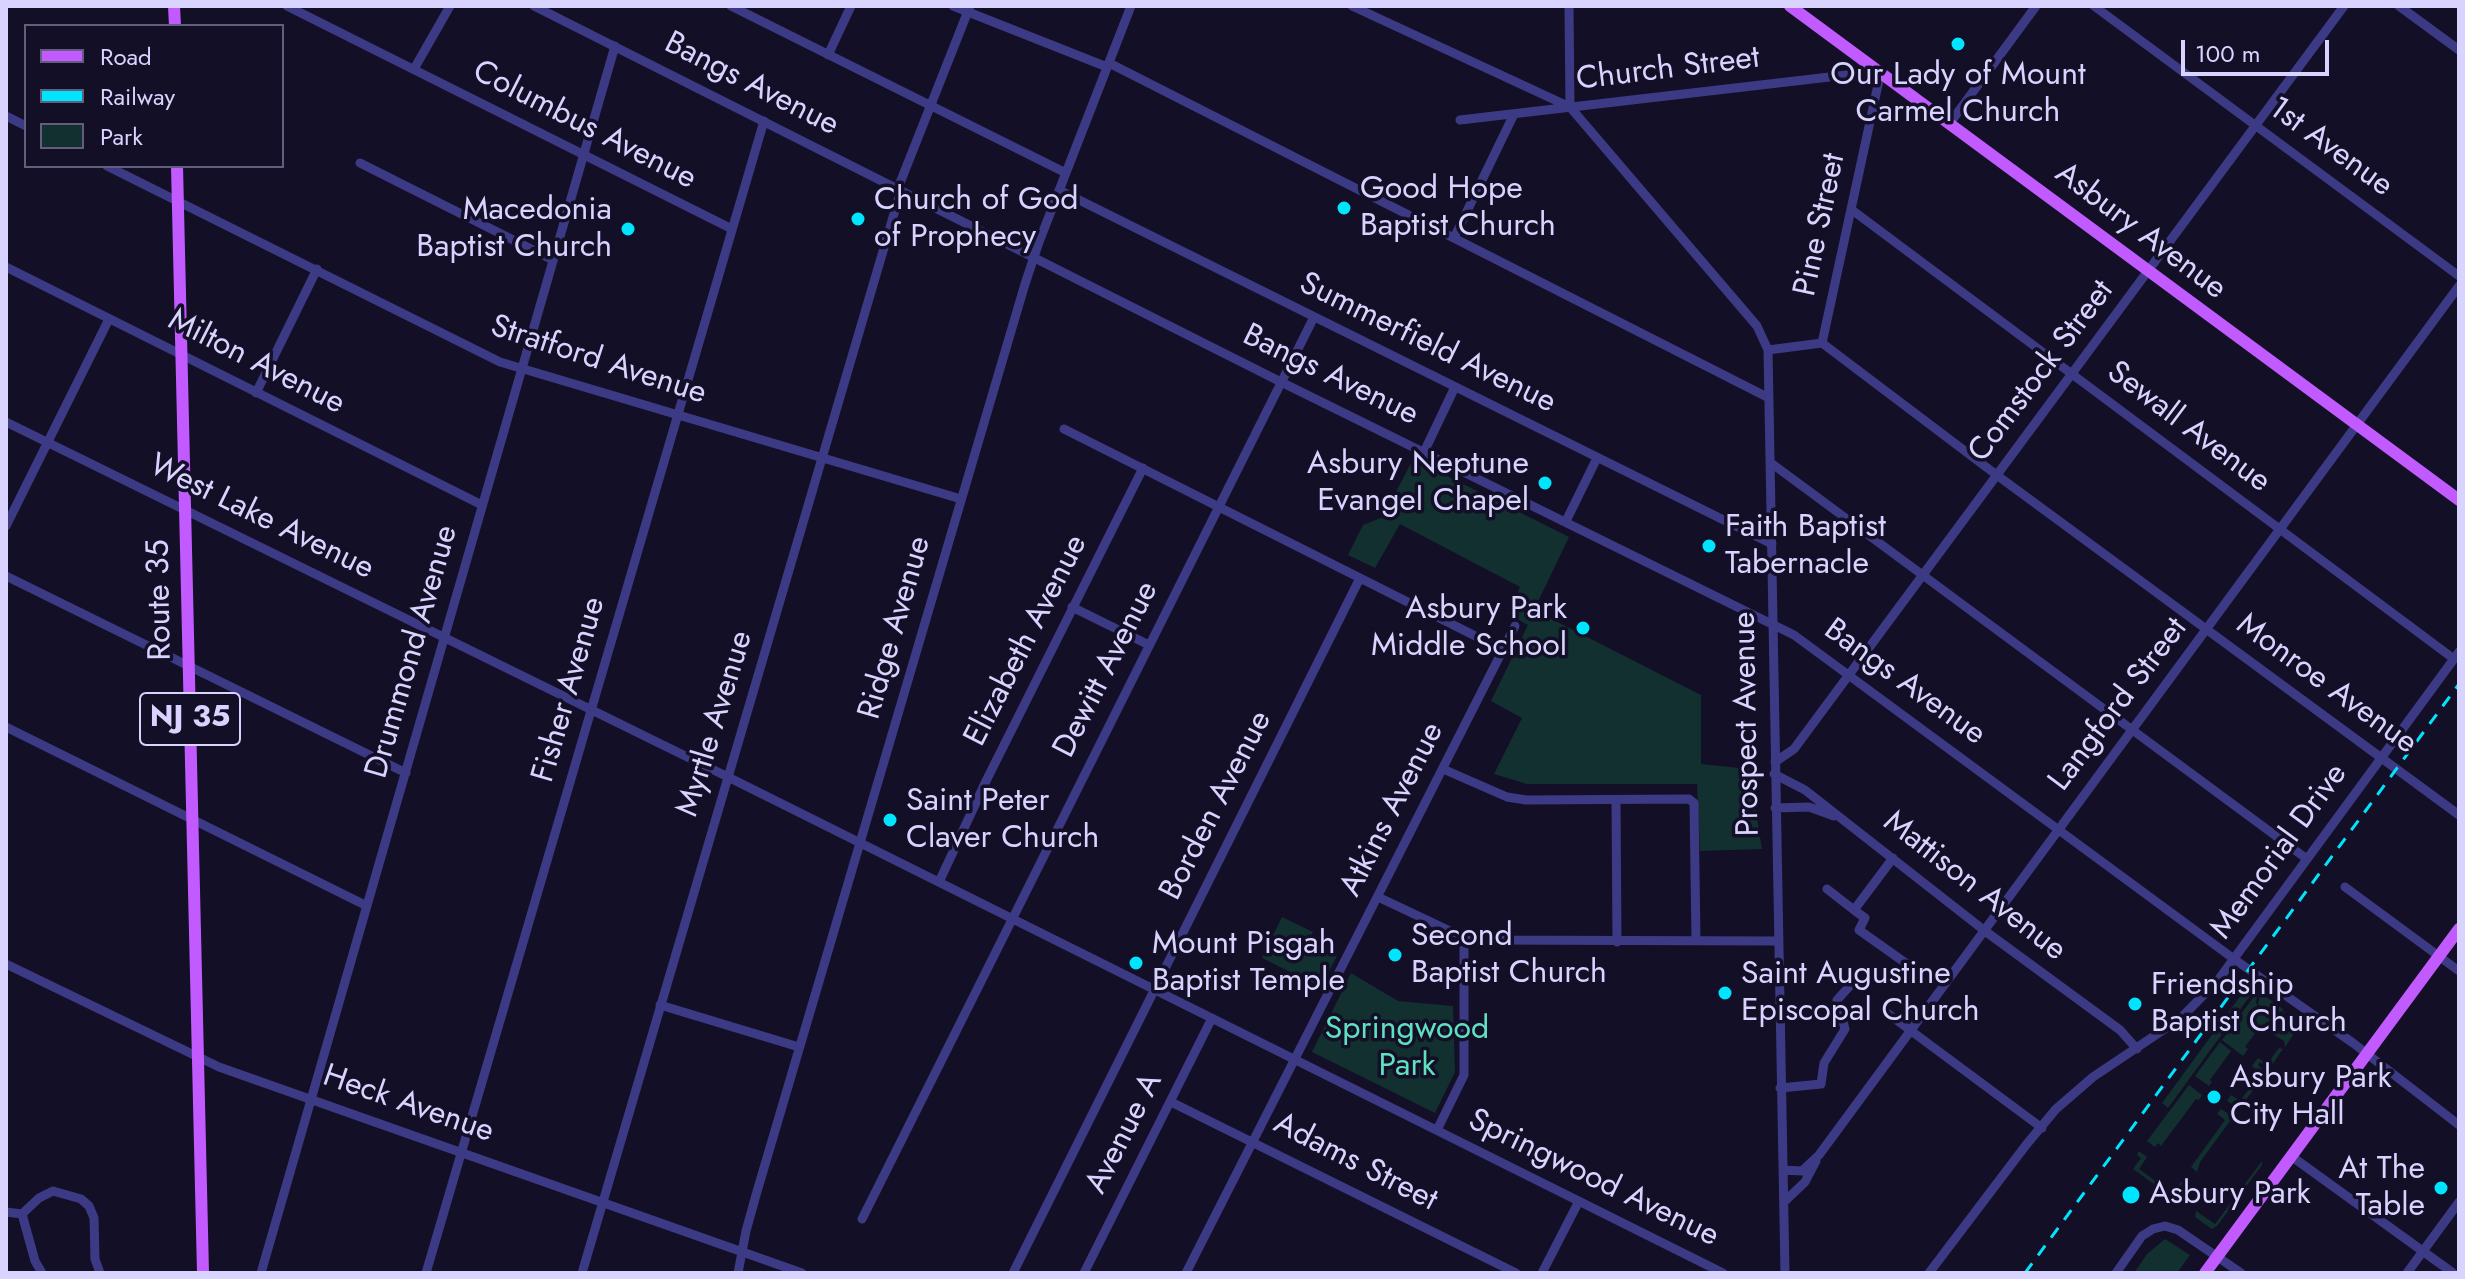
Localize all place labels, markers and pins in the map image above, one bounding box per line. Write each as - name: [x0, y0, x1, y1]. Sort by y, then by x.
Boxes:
- marker: Our Lady of Mount Carmel Church: [1949, 35, 1967, 53]
- place label: Our Lady of Mount Carmel Church: [1830, 57, 2086, 132]
- place label: Good Hope Baptist Church: [1360, 171, 1556, 246]
- place label: Church of God of Prophecy: [874, 182, 1078, 257]
- place label: Macedonia Baptist Church: [416, 192, 612, 267]
- marker: Good Hope Baptist Church: [1335, 199, 1353, 217]
- marker: Church of God of Prophecy: [849, 210, 867, 228]
- marker: Macedonia Baptist Church: [619, 220, 637, 238]
- place label: Asbury Neptune Evangel Chapel: [1307, 446, 1529, 521]
- marker: Asbury Neptune Evangel Chapel: [1536, 474, 1554, 492]
- place label: Faith Baptist Tabernacle: [1725, 509, 1886, 584]
- marker: Faith Baptist Tabernacle: [1700, 537, 1718, 555]
- place label: Asbury Park Middle School: [1371, 591, 1567, 666]
- marker: Asbury Park Middle School: [1574, 619, 1592, 637]
- place label: Saint Peter Claver Church: [906, 783, 1099, 858]
- marker: Saint Peter Claver Church: [881, 811, 899, 829]
- place label: Second Baptist Church: [1411, 918, 1607, 993]
- place label: Mount Pisgah Baptist Temple: [1152, 926, 1345, 1001]
- marker: Second Baptist Church: [1386, 946, 1404, 964]
- marker: Mount Pisgah Baptist Temple: [1127, 954, 1145, 972]
- place label: Saint Augustine Episcopal Church: [1741, 956, 1980, 1031]
- place label: Friendship Baptist Church: [2151, 967, 2347, 1042]
- marker: Saint Augustine Episcopal Church: [1716, 984, 1734, 1002]
- marker: Friendship Baptist Church: [2126, 995, 2144, 1013]
- place label: Asbury Park City Hall: [2230, 1060, 2392, 1135]
- marker: Asbury Park City Hall: [2205, 1088, 2223, 1106]
- place label: At The Table: [2338, 1151, 2425, 1226]
- place label: Asbury Park: [2149, 1176, 2311, 1214]
- marker: At The Table: [2432, 1179, 2450, 1197]
- marker: Asbury Park: [2120, 1184, 2142, 1206]

